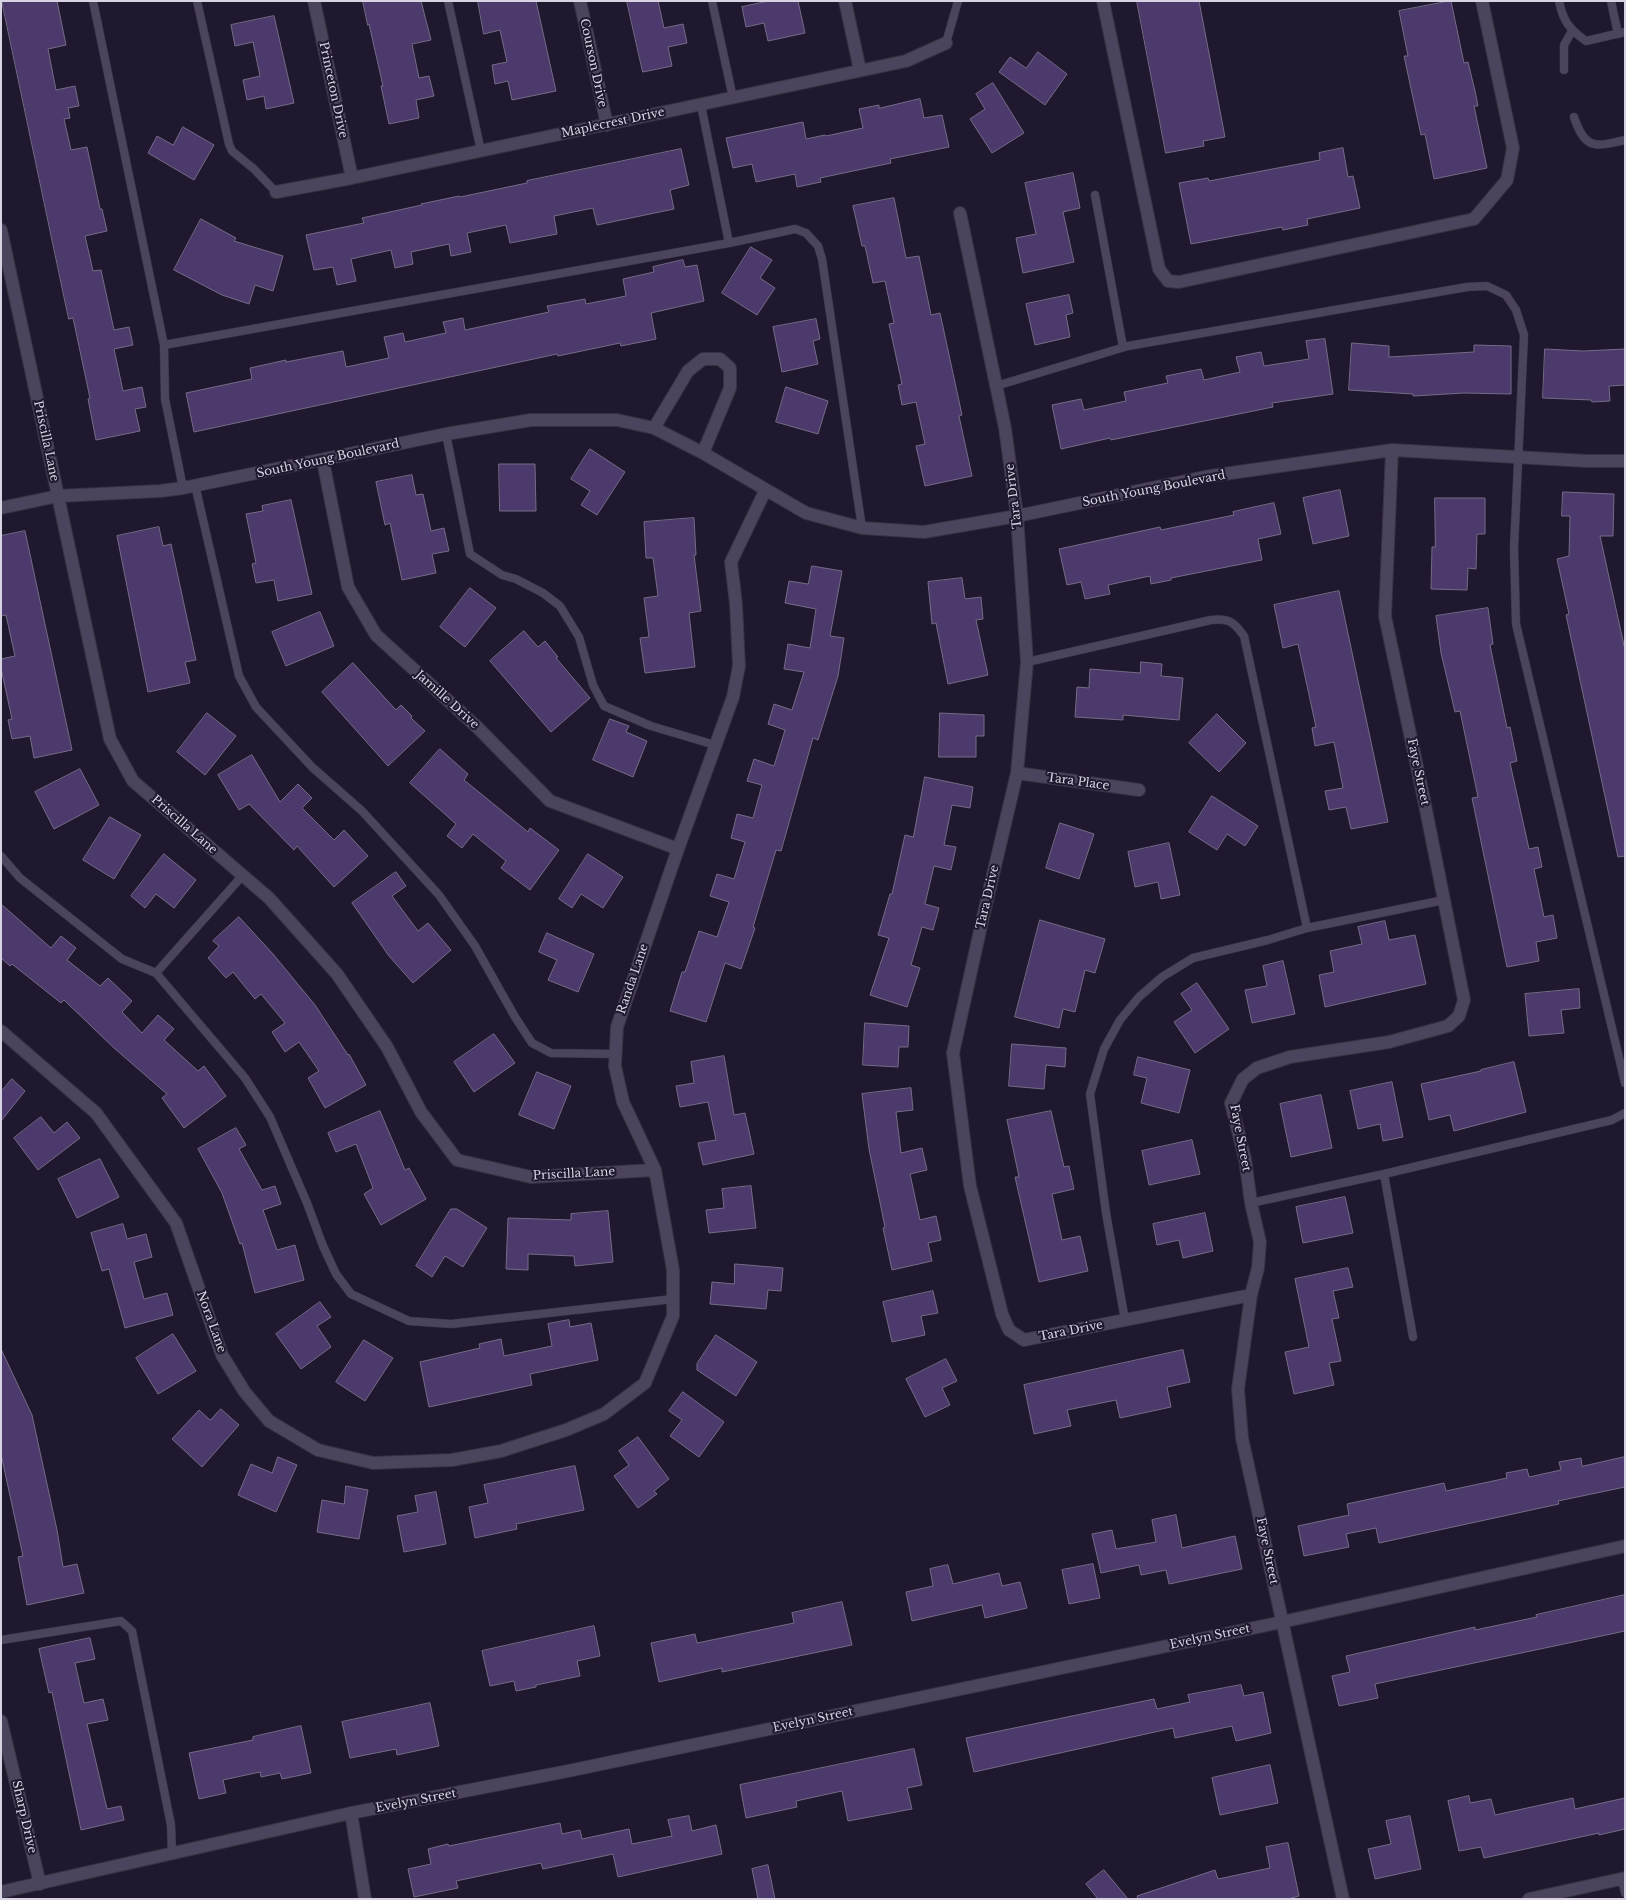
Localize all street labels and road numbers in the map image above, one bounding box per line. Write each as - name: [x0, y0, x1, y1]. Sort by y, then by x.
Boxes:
- street label: Courson Drive: [577, 17, 609, 109]
- street label: Princeton Drive: [316, 41, 350, 139]
- street label: Maplecrest Drive: [560, 105, 666, 141]
- street label: Priscilla Lane: [30, 399, 62, 483]
- street label: South Young Boulevard: [255, 437, 401, 481]
- street label: Tara Drive: [1003, 463, 1025, 529]
- street label: South Young Boulevard: [1081, 468, 1227, 510]
- street label: Jamille Drive: [412, 668, 482, 732]
- street label: Faye Street: [1404, 737, 1432, 807]
- street label: Tara Place: [1046, 770, 1110, 794]
- street label: Priscilla Lane: [148, 793, 220, 857]
- street label: Tara Drive: [974, 864, 1002, 930]
- street label: Randa Lane: [614, 942, 652, 1016]
- street label: Faye Street: [1226, 1103, 1254, 1173]
- street label: Priscilla Lane: [532, 1165, 616, 1183]
- street label: Nora Lane: [193, 1289, 229, 1355]
- street label: Tara Drive: [1038, 1318, 1104, 1344]
- street label: Faye Street: [1253, 1516, 1281, 1586]
- street label: Evelyn Street: [1169, 1621, 1251, 1653]
- street label: Evelyn Street: [772, 1704, 854, 1736]
- street label: Sharp Drive: [9, 1779, 39, 1855]
- street label: Evelyn Street: [375, 1786, 457, 1816]

